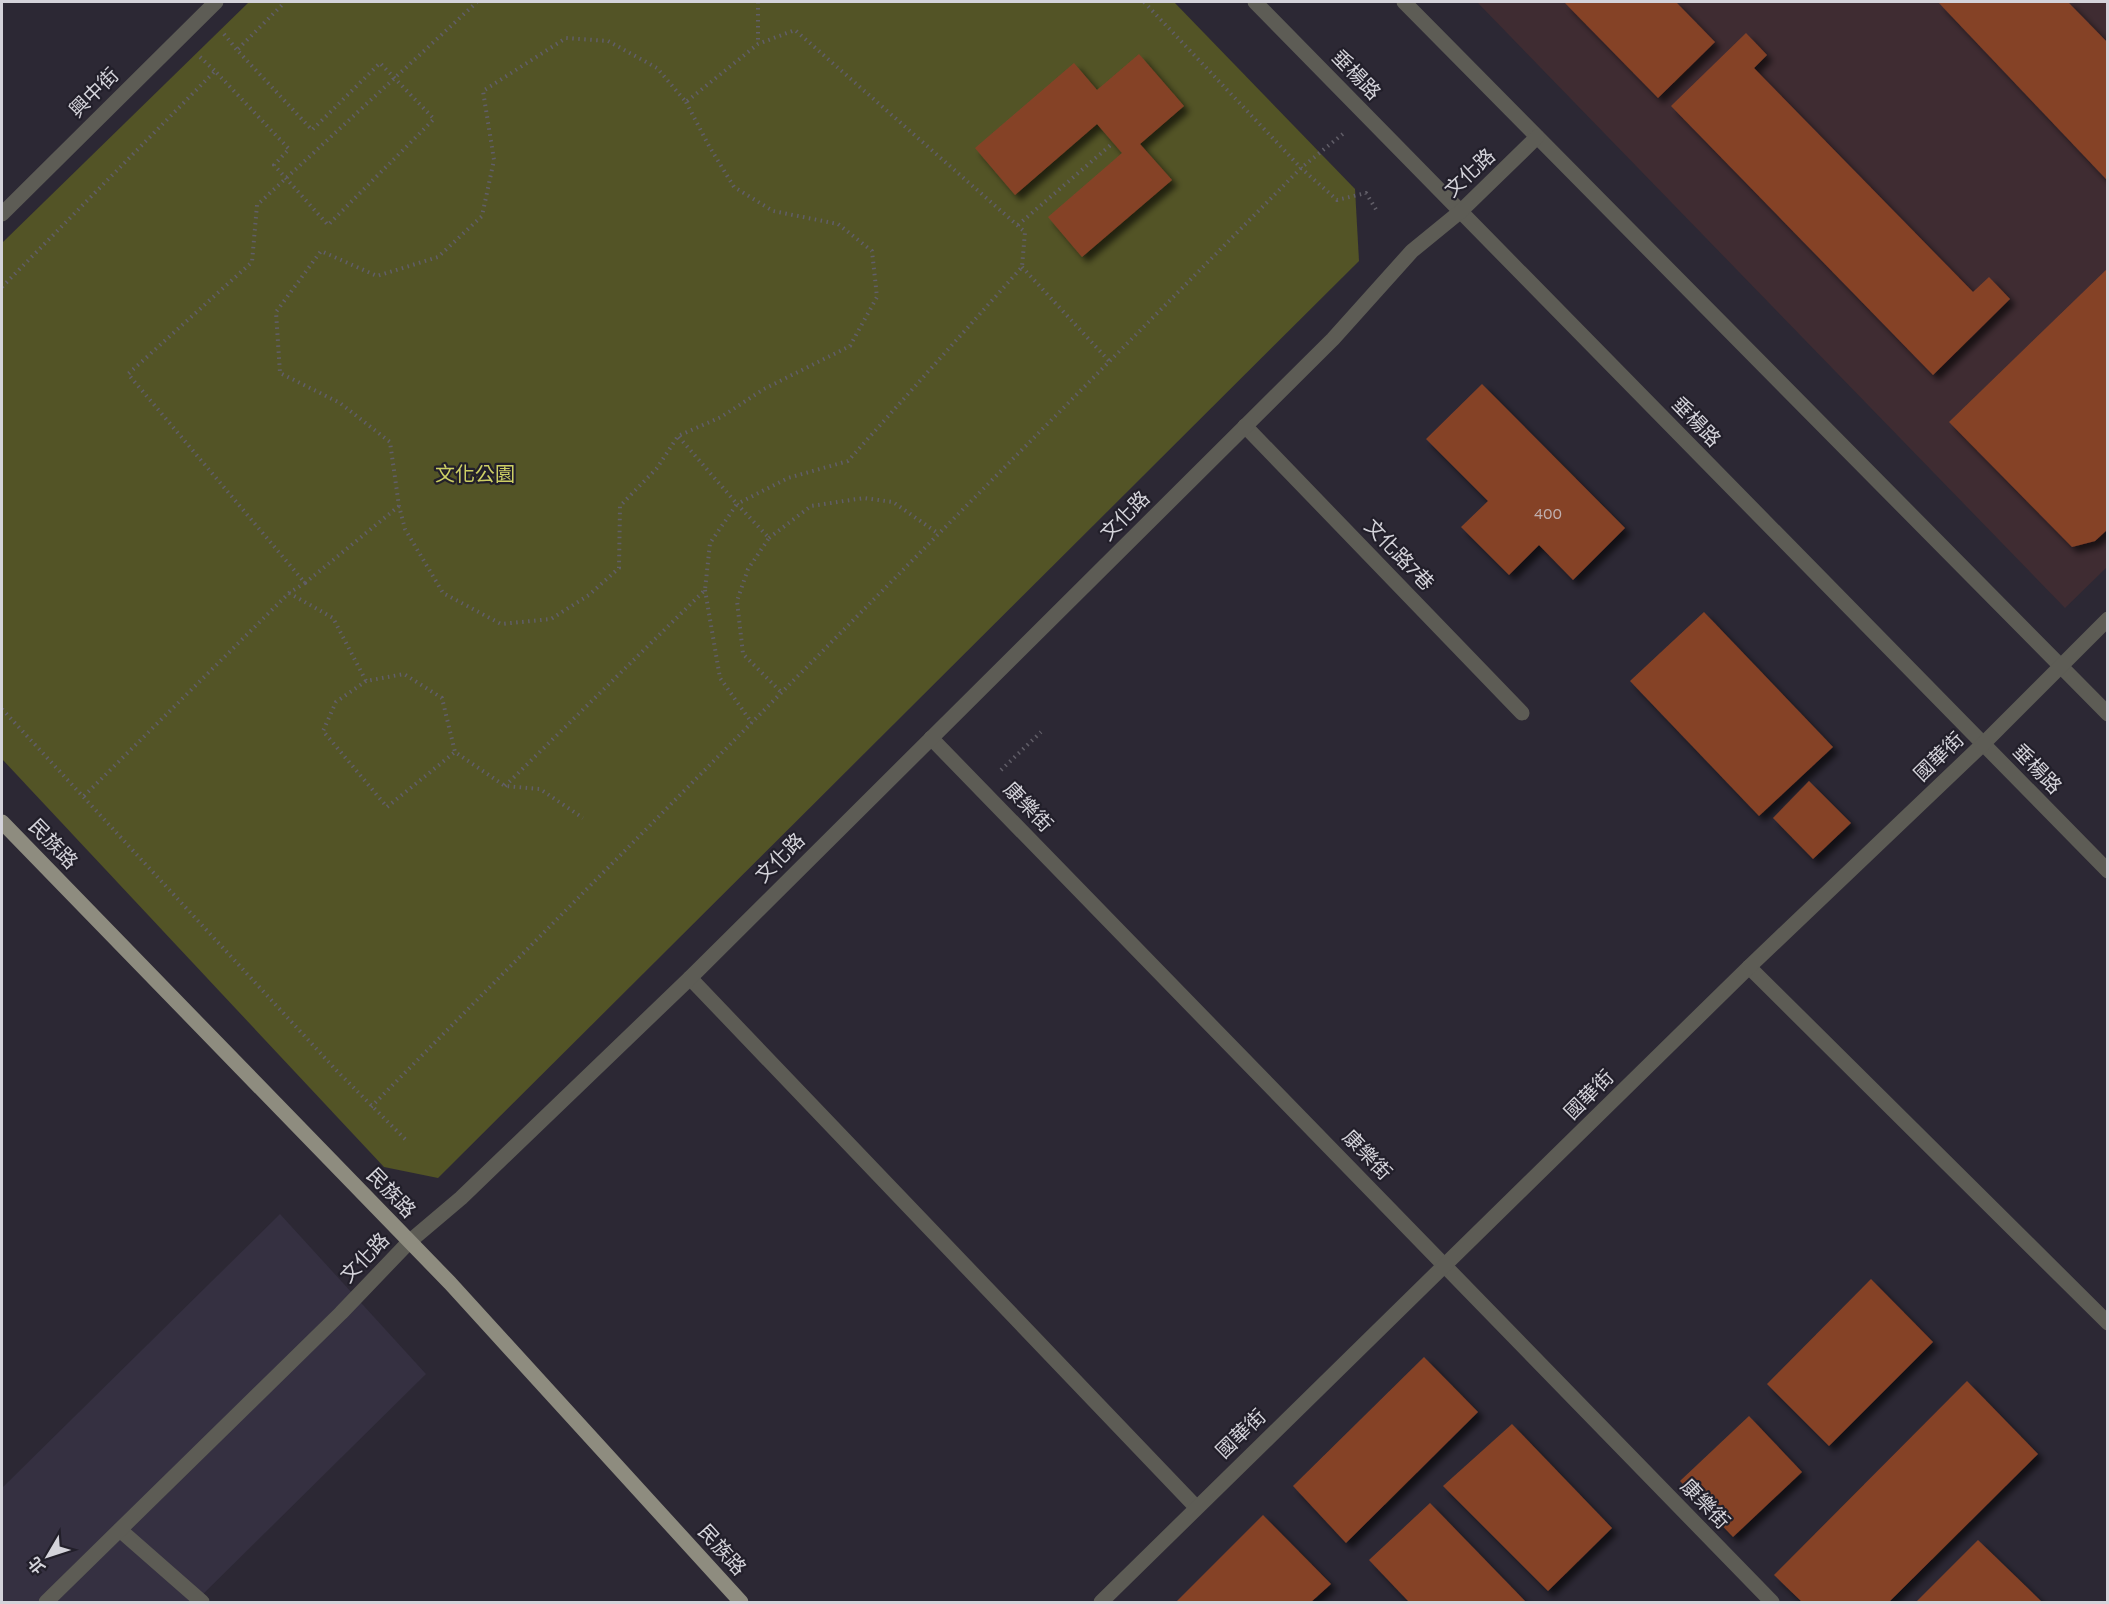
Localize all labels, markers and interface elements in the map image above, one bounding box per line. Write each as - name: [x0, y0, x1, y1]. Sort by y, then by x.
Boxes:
- street label: 垂楊路: [1327, 45, 1385, 105]
- street label: 興中街: [65, 64, 123, 122]
- street label: 文化路: [1440, 144, 1500, 202]
- street label: 垂楊路: [1667, 392, 1725, 452]
- park label: 文化公園: [435, 463, 515, 486]
- street label: 文化路: [1096, 487, 1154, 545]
- house number: 400: [1534, 504, 1562, 523]
- street label: 文化路7巷: [1360, 515, 1438, 595]
- street label: 國華街: [1909, 728, 1969, 786]
- street label: 垂楊路: [2008, 739, 2066, 799]
- street label: 康樂街: [999, 777, 1057, 837]
- street label: 民族路: [24, 814, 82, 874]
- street label: 文化路: [751, 829, 809, 887]
- street label: 國華街: [1560, 1066, 1618, 1124]
- street label: 康樂街: [1338, 1125, 1396, 1185]
- street label: 民族路: [362, 1163, 420, 1223]
- street label: 文化路: [336, 1228, 394, 1288]
- street label: 國華街: [1211, 1405, 1271, 1463]
- street label: 康樂街: [1676, 1474, 1734, 1534]
- street label: 民族路: [693, 1520, 751, 1580]
- north arrow: [18, 1526, 78, 1586]
- text: 北: [24, 1553, 49, 1577]

